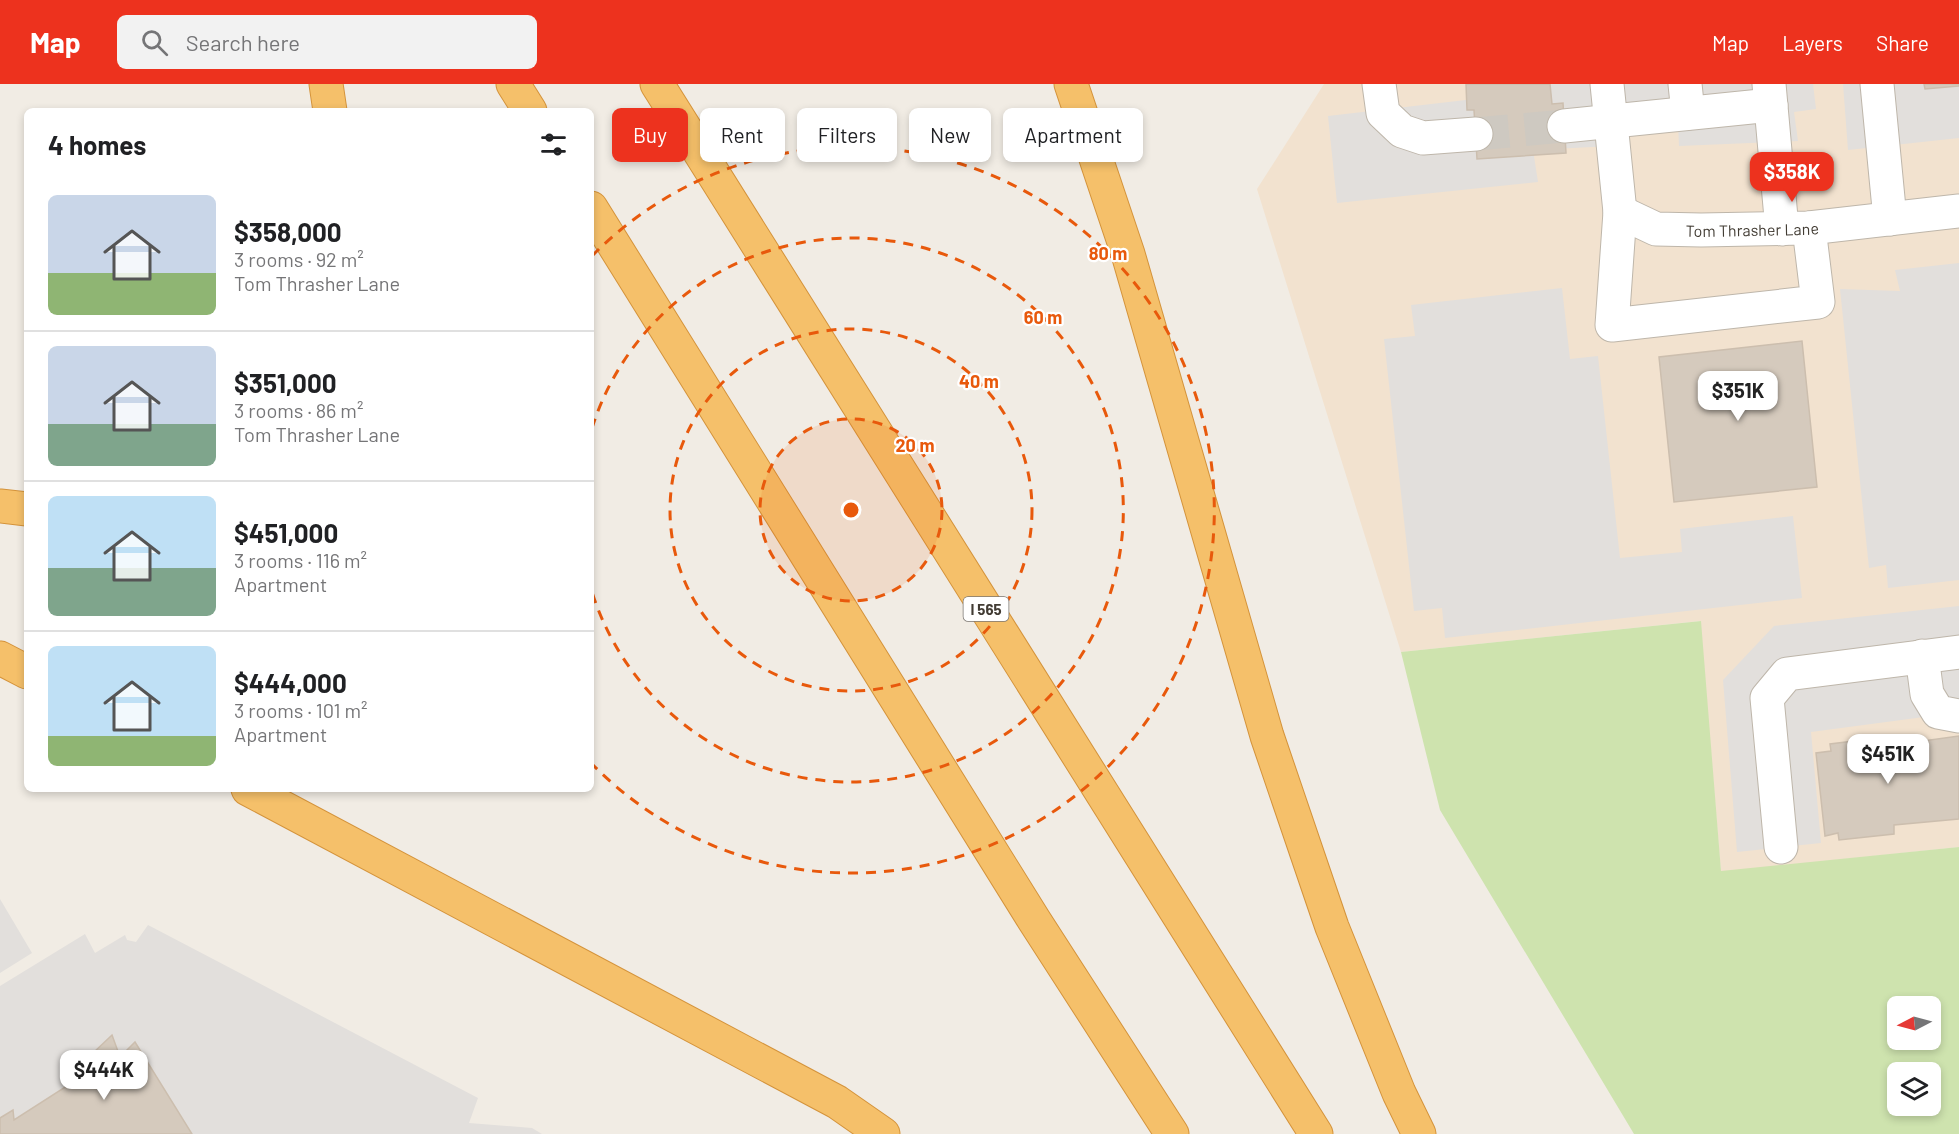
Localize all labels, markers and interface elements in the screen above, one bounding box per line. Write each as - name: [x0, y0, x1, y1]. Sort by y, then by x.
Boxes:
- search box: [117, 15, 537, 69]
- text: Map: [30, 25, 81, 59]
- icon: search: [138, 26, 171, 59]
- text: Search here: [186, 29, 300, 55]
- text: Map: [1712, 30, 1749, 55]
- text: Layers: [1782, 30, 1843, 55]
- text: Share: [1876, 30, 1929, 55]
- chip: Buy: [612, 108, 688, 162]
- chip: Rent: [700, 108, 785, 162]
- chip: Filters: [797, 108, 897, 162]
- chip: New: [909, 108, 991, 162]
- chip: Apartment: [1003, 108, 1143, 162]
- icon: filters: [537, 128, 570, 161]
- text: 4 homes: [48, 129, 146, 160]
- pin: $358K: [1750, 152, 1834, 203]
- text: $358K: [1764, 159, 1820, 183]
- text: $358,000: [234, 216, 342, 247]
- street label: Tom Thrasher Lane: [1685, 217, 1820, 240]
- icon: home: [96, 219, 168, 291]
- text: 80 m: [1089, 242, 1127, 264]
- text: 3 rooms · 92 m²: [234, 247, 364, 271]
- text: Tom Thrasher Lane: [234, 271, 400, 295]
- text: 60 m: [1024, 306, 1062, 328]
- text: $351,000: [234, 367, 337, 398]
- icon: home: [96, 370, 168, 442]
- text: 40 m: [959, 370, 999, 392]
- pin: $351K: [1696, 371, 1780, 422]
- text: $351K: [1712, 378, 1764, 402]
- text: 3 rooms · 86 m²: [234, 398, 363, 422]
- text: Tom Thrasher Lane: [234, 422, 400, 446]
- text: 20 m: [896, 434, 934, 456]
- centre of rings: [841, 500, 861, 520]
- text: $451,000: [234, 517, 338, 548]
- icon: home: [96, 520, 168, 592]
- text: 3 rooms · 116 m²: [234, 548, 367, 572]
- text: Apartment: [234, 572, 327, 596]
- road number: I 565: [964, 597, 1008, 621]
- text: $444,000: [234, 667, 347, 698]
- icon: home: [96, 670, 168, 742]
- text: 3 rooms · 101 m²: [234, 698, 367, 722]
- text: Apartment: [234, 722, 327, 746]
- pin: $451K: [1846, 734, 1930, 785]
- text: $451K: [1861, 741, 1915, 765]
- north arrow: [1887, 996, 1941, 1050]
- map controls: [1887, 996, 1941, 1116]
- pin: $444K: [62, 1050, 146, 1101]
- text: $444K: [74, 1057, 134, 1081]
- button: layers: [1887, 1062, 1941, 1116]

